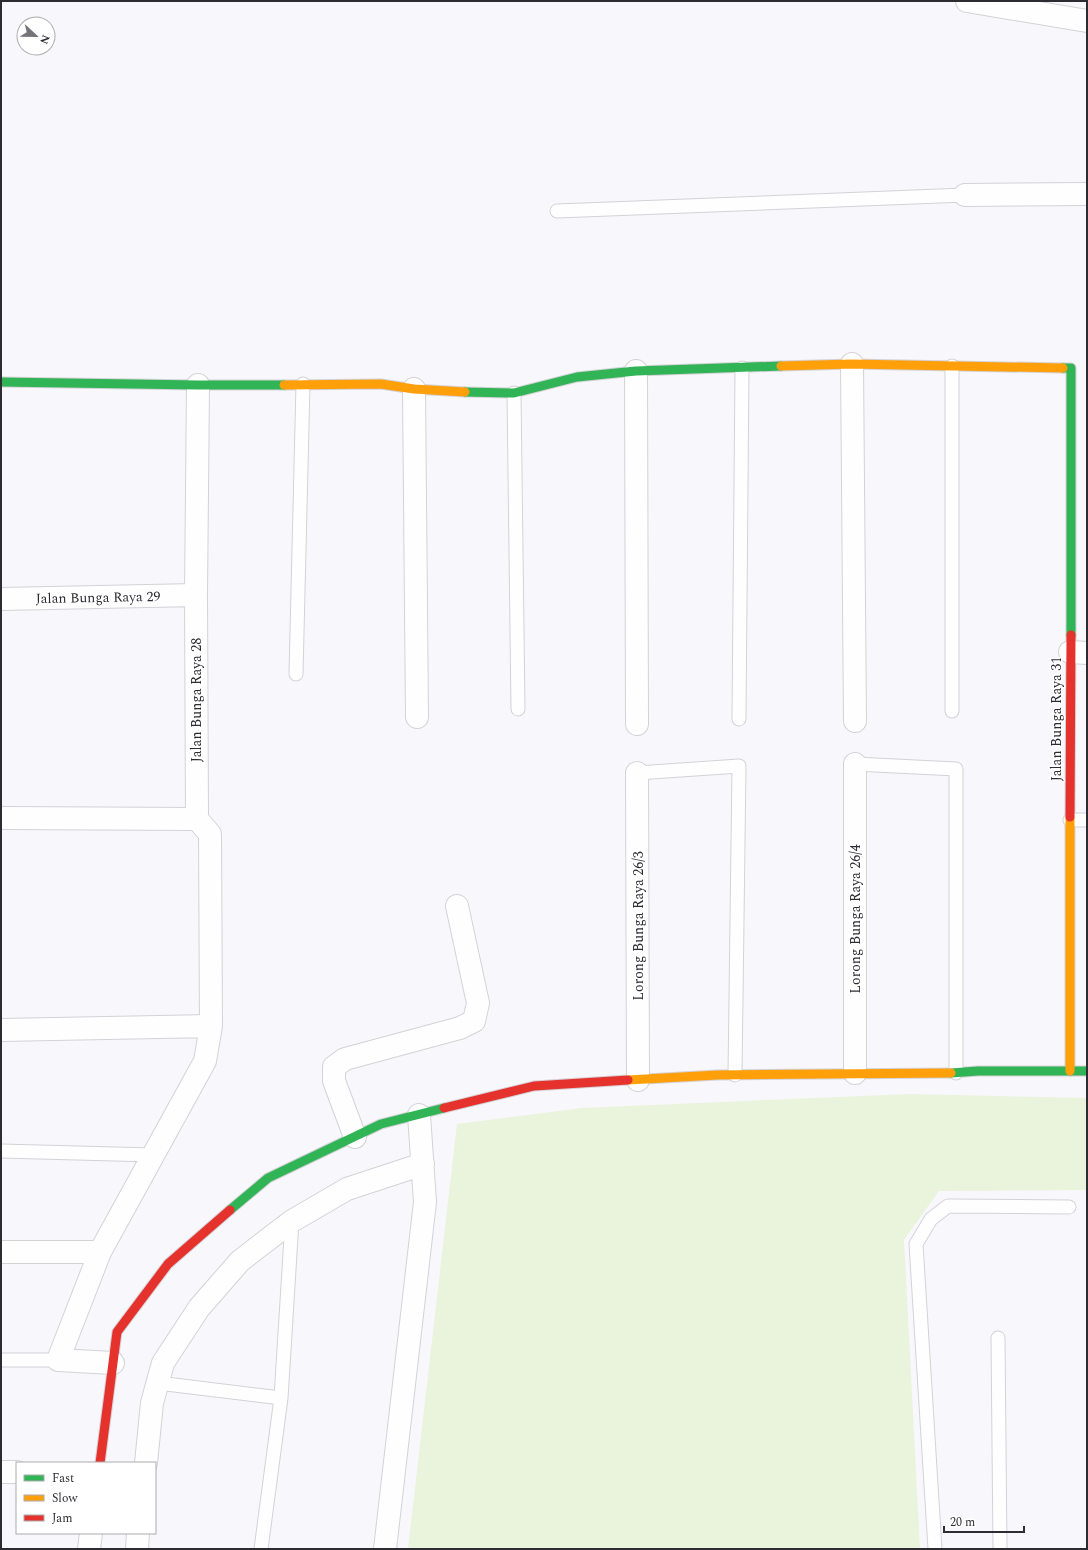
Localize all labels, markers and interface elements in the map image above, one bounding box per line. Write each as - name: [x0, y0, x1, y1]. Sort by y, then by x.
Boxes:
- north arrow: [16, 16, 56, 56]
- text: N: [35, 32, 54, 47]
- street label: Jalan Bunga Raya 29: [36, 586, 161, 609]
- street label: Jalan Bunga Raya 28: [186, 638, 207, 762]
- street label: Jalan Bunga Raya 31: [1046, 657, 1067, 781]
- street label: Lorong Bunga Raya 26/4: [845, 844, 866, 994]
- street label: Lorong Bunga Raya 26/3: [628, 851, 649, 1001]
- legend: [16, 1462, 156, 1534]
- text: Fast: [52, 1469, 74, 1488]
- text: Slow: [52, 1489, 78, 1508]
- scale bar: [944, 1508, 1024, 1534]
- text: Jam: [52, 1509, 73, 1528]
- text: 20 m: [950, 1513, 975, 1532]

